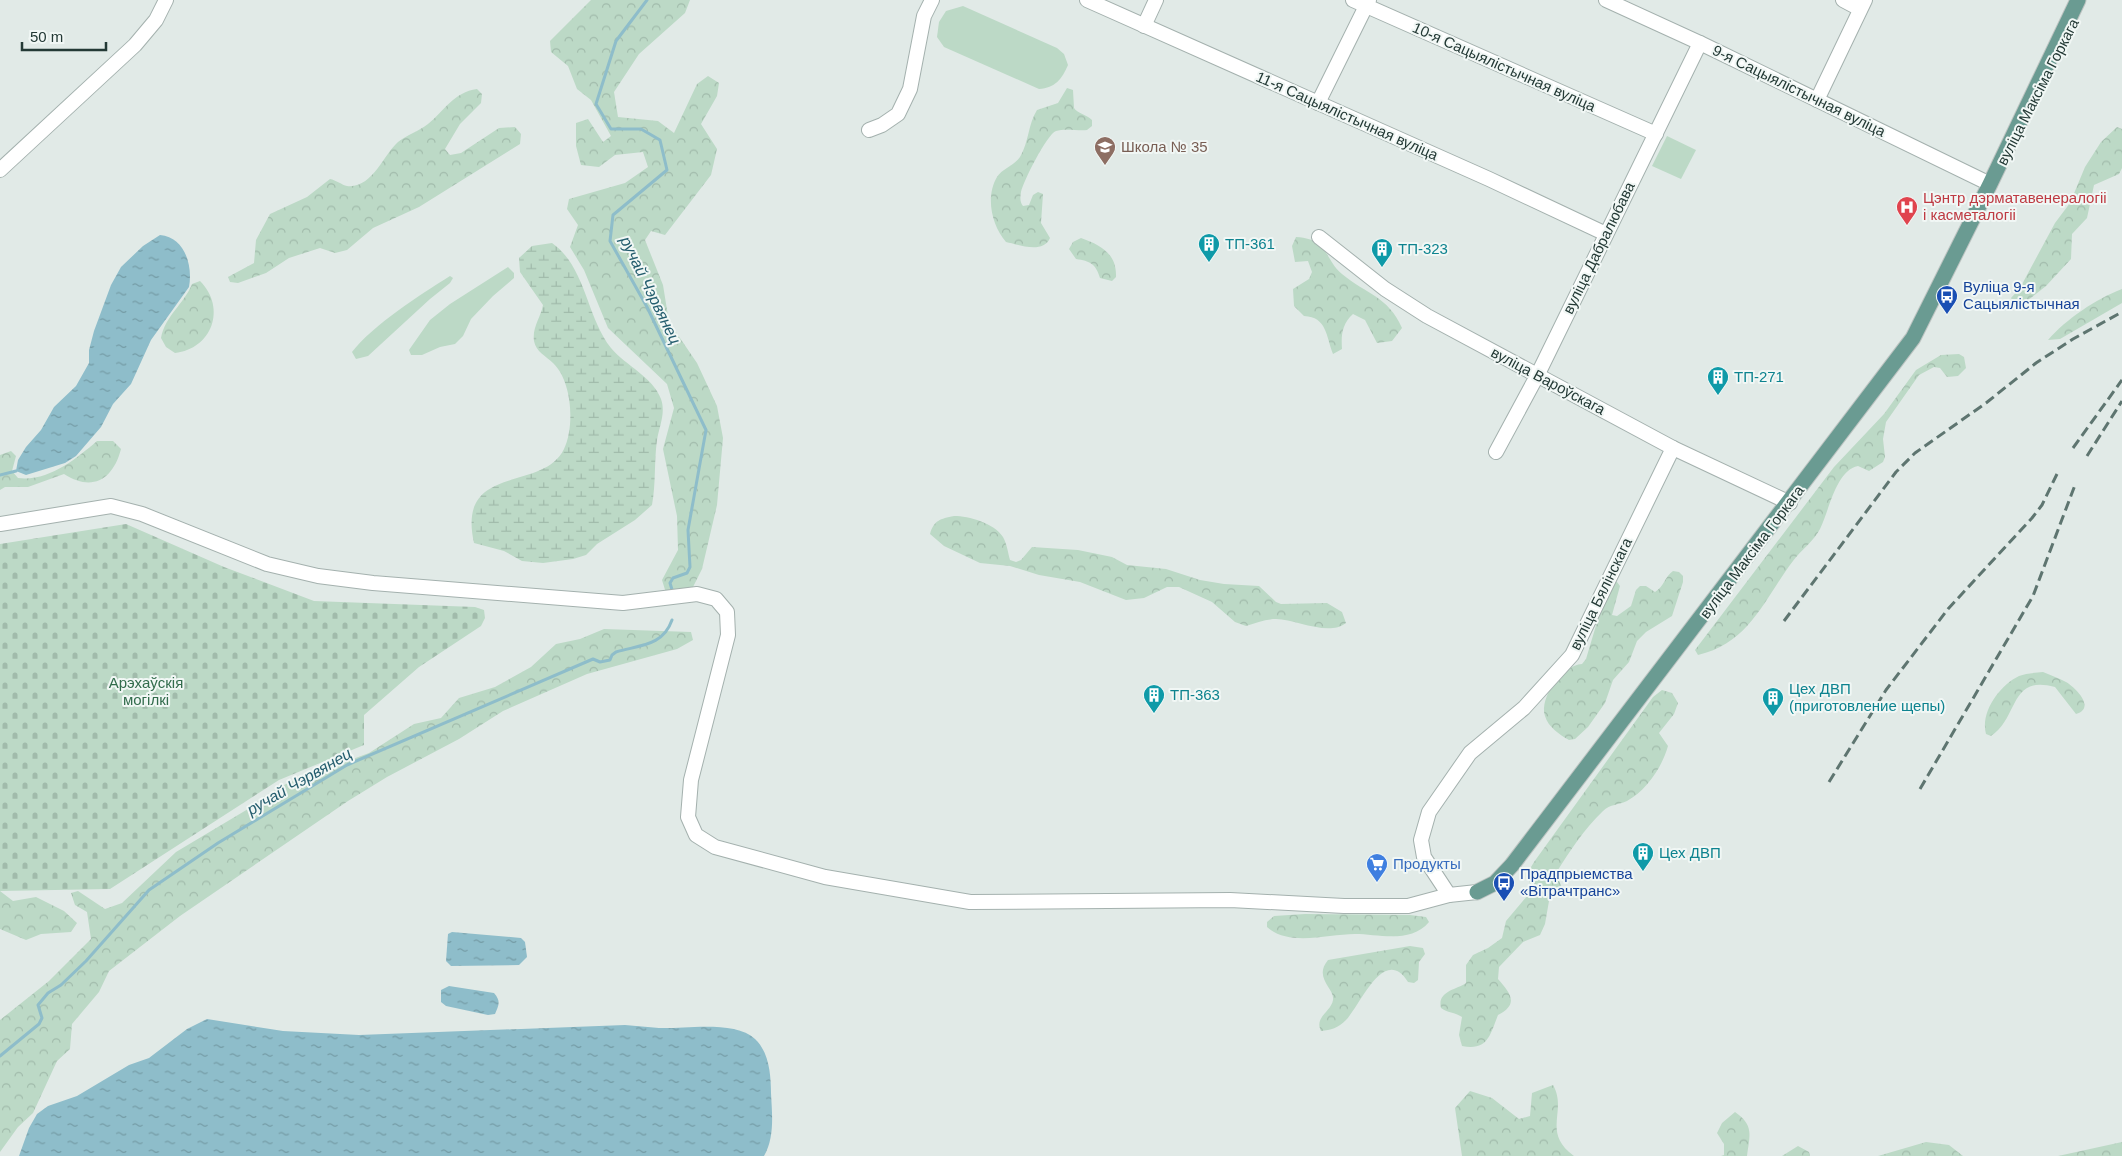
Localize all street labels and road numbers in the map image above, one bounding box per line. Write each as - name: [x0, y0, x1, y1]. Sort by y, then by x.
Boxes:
- street label: вуліца Максіма Горкага: [1993, 15, 2082, 168]
- street label: 10-я Сацыялістычная вуліца: [1410, 18, 1599, 115]
- street label: 9-я Сацыялістычная вуліца: [1710, 41, 1889, 140]
- street label: 11-я Сацыялістычная вуліца: [1254, 68, 1441, 164]
- street label: вуліца Дабралюбава: [1559, 179, 1638, 316]
- street label: вуліца Вароўскага: [1488, 343, 1609, 418]
- street label: вуліца Максіма Горкага: [1696, 481, 1808, 621]
- street label: вуліца Бялінскага: [1566, 534, 1635, 653]

